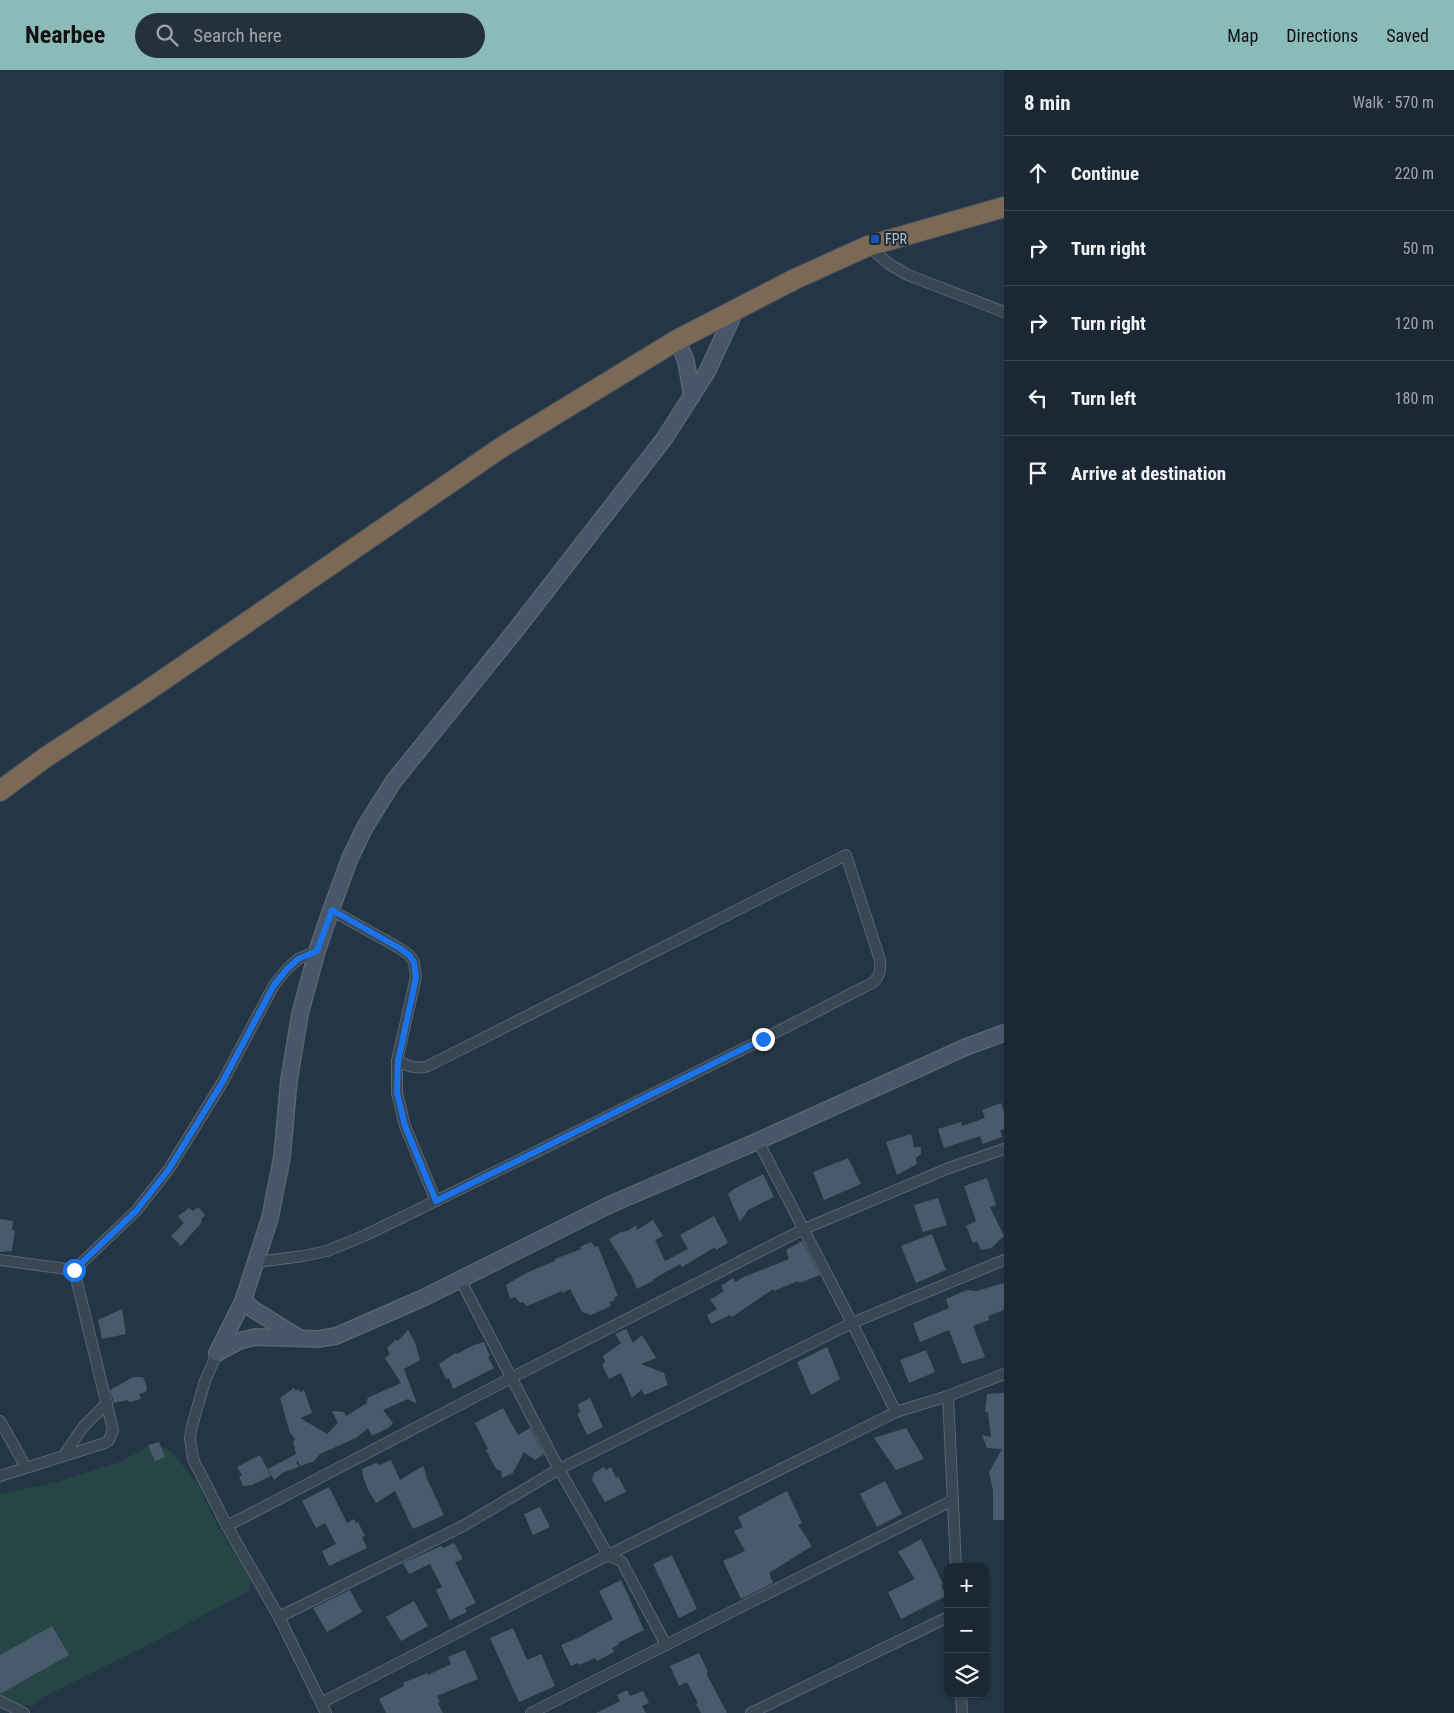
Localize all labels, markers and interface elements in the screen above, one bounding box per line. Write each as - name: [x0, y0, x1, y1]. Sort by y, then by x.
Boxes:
- search box: [135, 13, 485, 58]
- text: Nearbee: [25, 21, 105, 49]
- icon: search: [153, 21, 181, 49]
- text: Search here: [193, 24, 282, 47]
- text: Map: [1227, 25, 1258, 46]
- text: Directions: [1286, 25, 1358, 46]
- text: Saved: [1386, 25, 1429, 46]
- text: 8 min: [1024, 91, 1071, 115]
- text: Walk · 570 m: [1353, 93, 1434, 112]
- icon: ahead: [1024, 159, 1052, 187]
- text: Continue: [1071, 162, 1139, 185]
- text: 220 m: [1395, 164, 1434, 183]
- place label: FPR: [885, 231, 907, 247]
- marker: FPR: [869, 233, 881, 245]
- icon: right: [1024, 234, 1052, 262]
- text: Turn right: [1071, 237, 1146, 260]
- text: 50 m: [1402, 239, 1434, 258]
- icon: right: [1024, 309, 1052, 337]
- text: Turn right: [1071, 312, 1146, 335]
- text: 120 m: [1395, 314, 1434, 333]
- icon: left: [1024, 384, 1052, 412]
- text: Turn left: [1071, 387, 1136, 410]
- text: 180 m: [1395, 389, 1434, 408]
- icon: arrive: [1024, 459, 1052, 487]
- text: Arrive at destination: [1071, 462, 1226, 485]
- route end: [752, 1028, 775, 1051]
- route start: [63, 1259, 86, 1282]
- map controls: [944, 1563, 989, 1698]
- button: +: [944, 1563, 989, 1608]
- button: −: [944, 1608, 989, 1653]
- button: layers: [944, 1653, 989, 1698]

